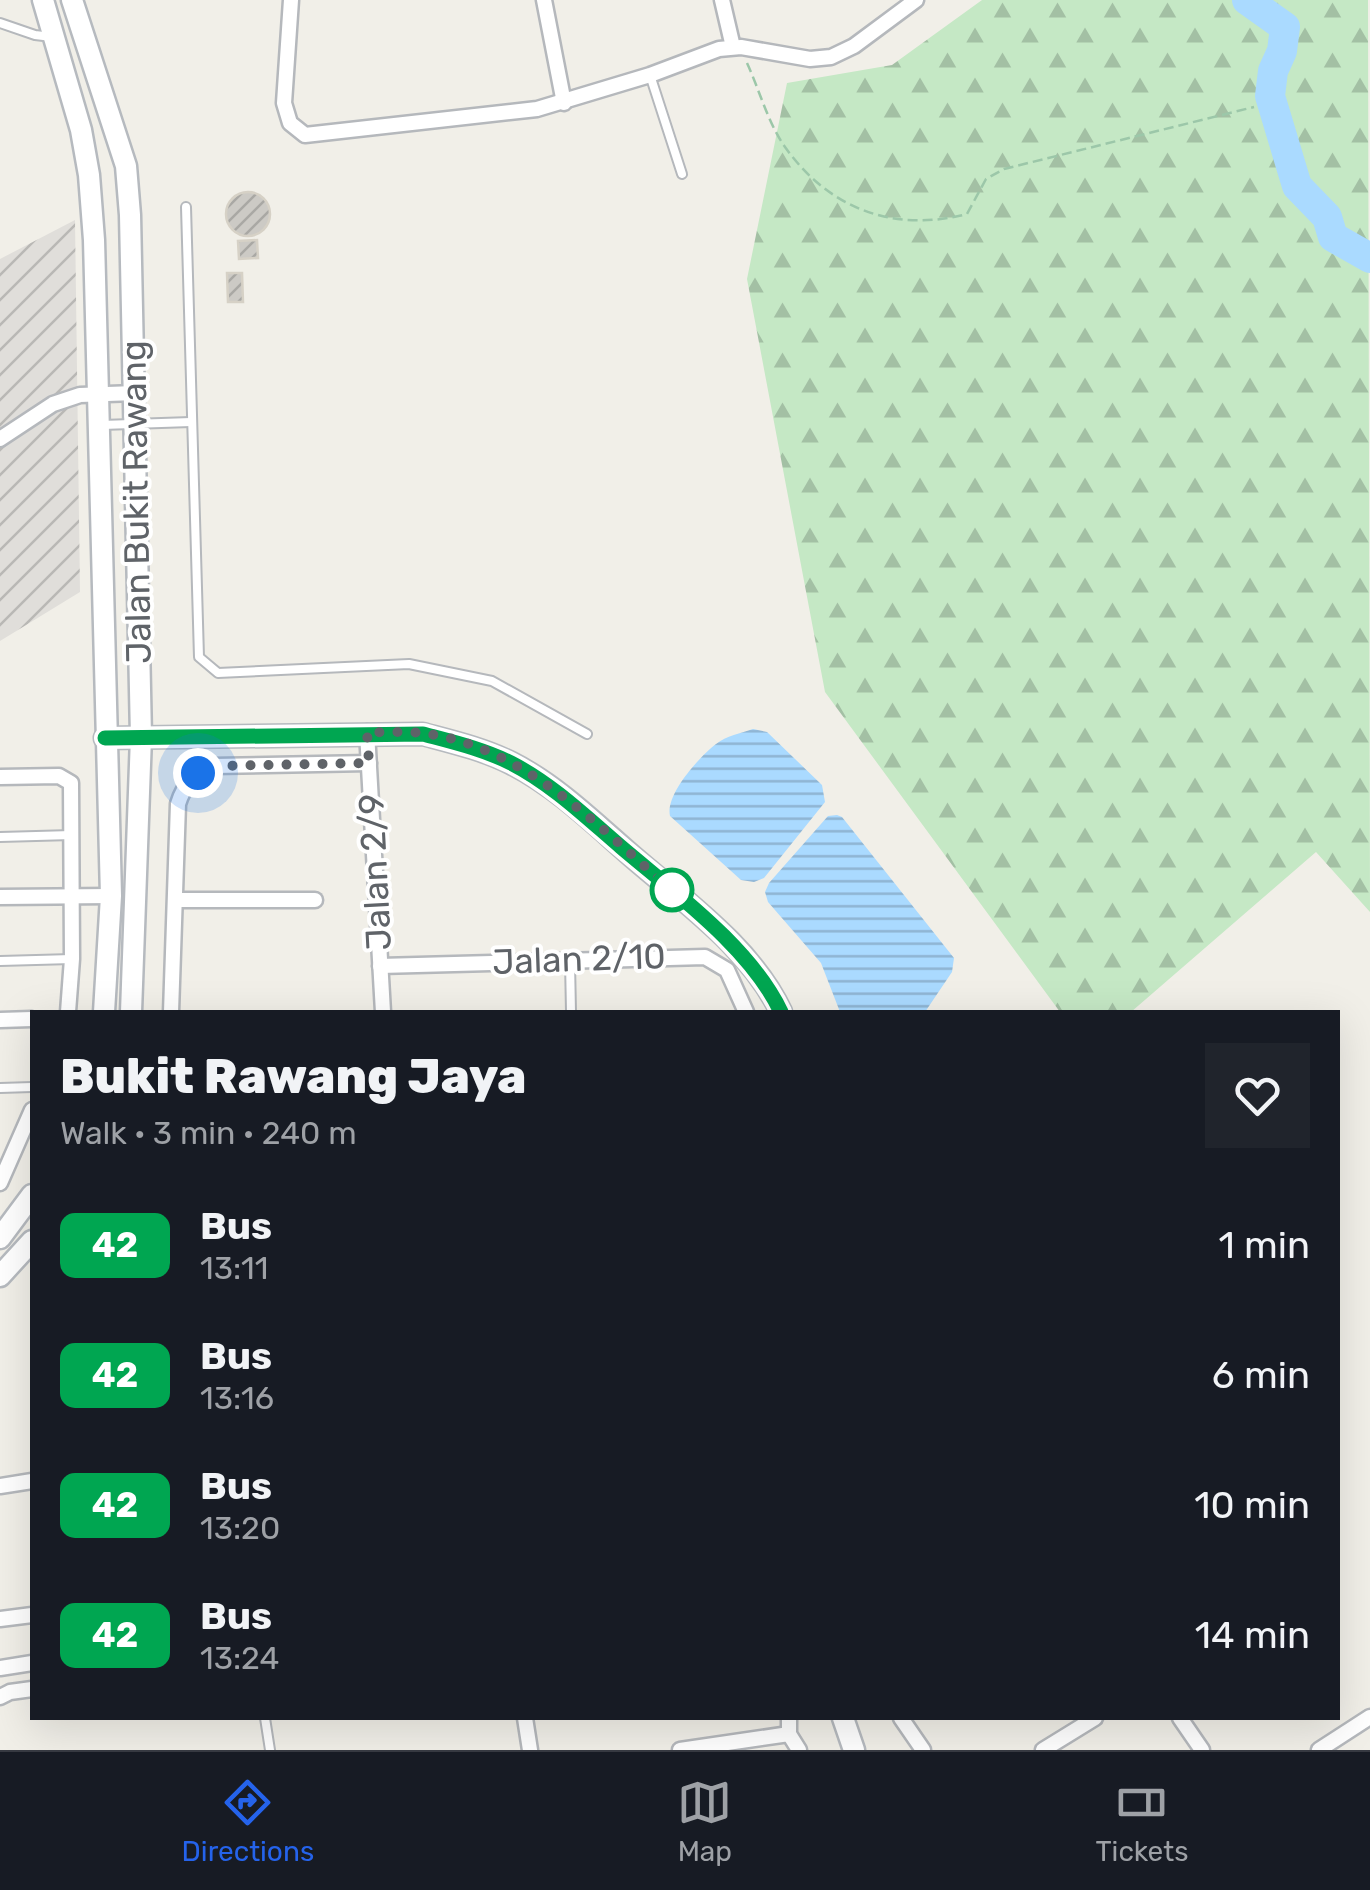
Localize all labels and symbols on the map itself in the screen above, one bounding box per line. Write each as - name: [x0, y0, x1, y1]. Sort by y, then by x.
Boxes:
- street label: Jalan Bukit Rawang: [112, 340, 160, 664]
- your location: [173, 748, 223, 798]
- street label: Jalan 2/9: [350, 792, 400, 952]
- unlabelled marker: [651, 869, 693, 911]
- street label: Jalan 2/10: [492, 935, 666, 983]

